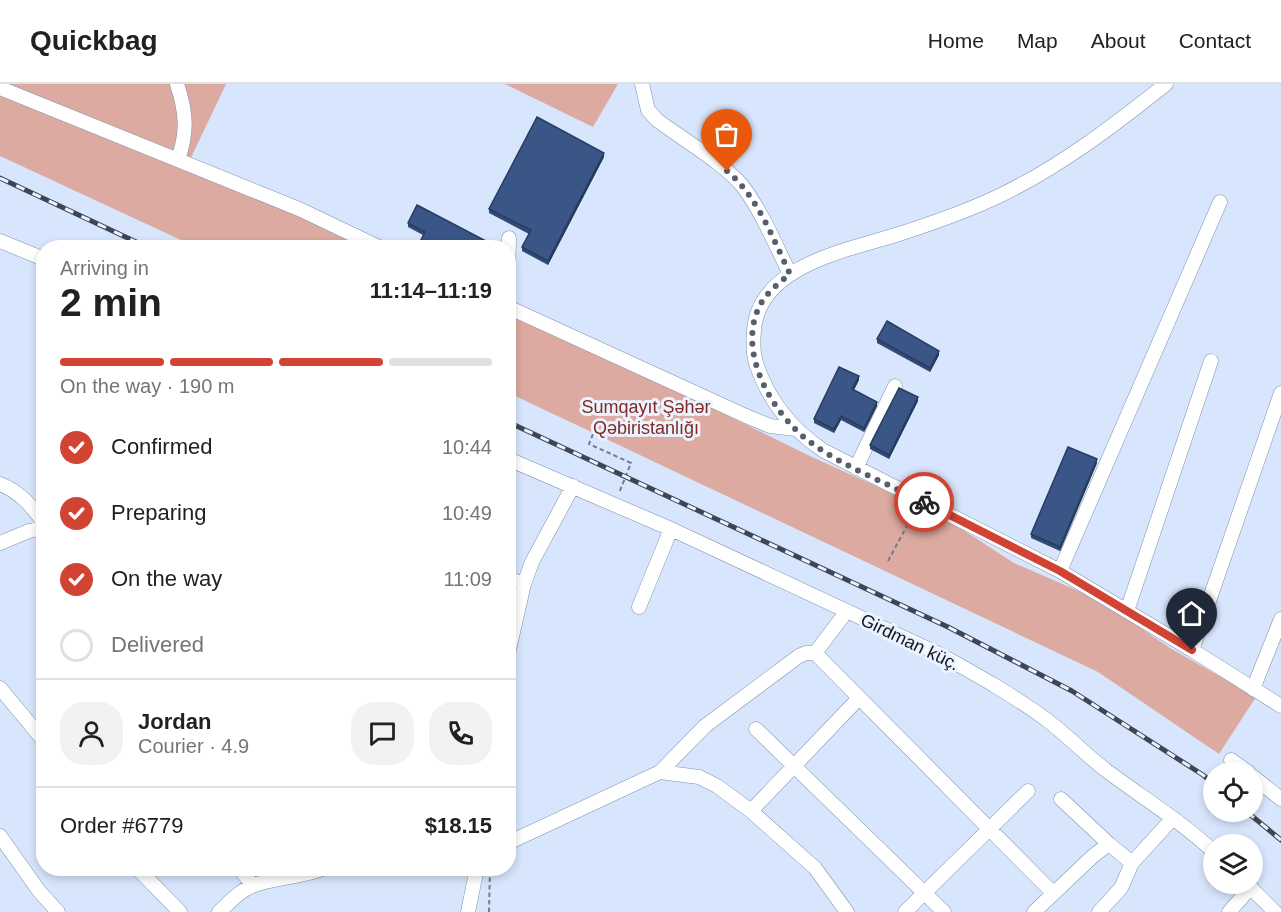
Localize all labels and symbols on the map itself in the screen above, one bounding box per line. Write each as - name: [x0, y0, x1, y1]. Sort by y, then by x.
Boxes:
- pin: [701, 109, 752, 171]
- park label: Sumqayıt Şəhər Qəbiristanlığı: [581, 397, 711, 438]
- courier: [894, 472, 954, 532]
- pin: [1166, 588, 1217, 650]
- street label: Girdman küç.: [858, 610, 962, 674]

